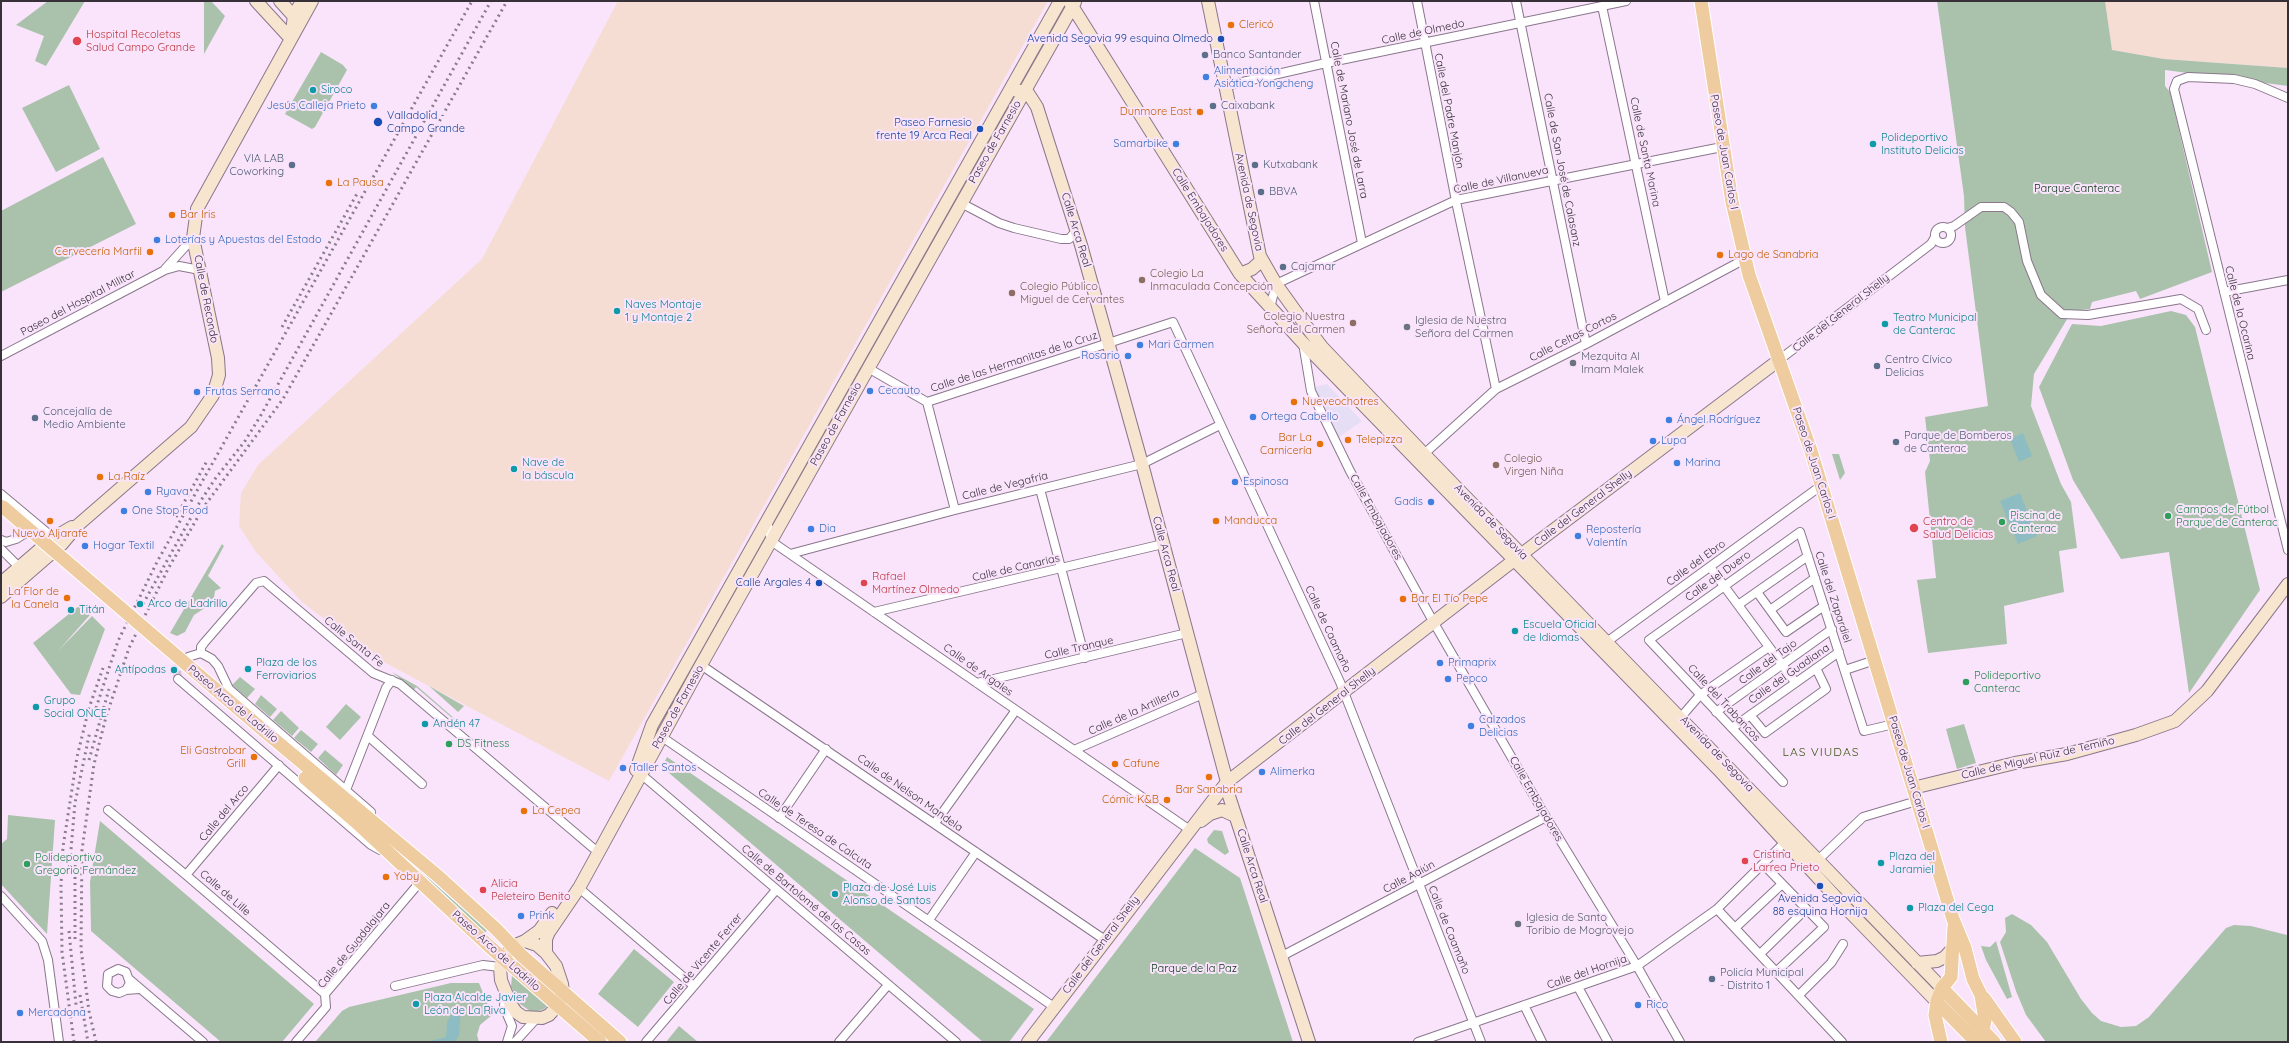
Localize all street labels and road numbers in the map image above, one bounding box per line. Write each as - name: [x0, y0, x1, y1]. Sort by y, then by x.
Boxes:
- street label: Calle de Olmedo: [1380, 17, 1466, 47]
- street label: Calle de Mariano José de Larra: [1327, 40, 1371, 200]
- street label: Calle del Padre Manjón: [1431, 52, 1467, 170]
- street label: Calle de San José de Calasanz: [1541, 92, 1583, 248]
- street label: Paseo de Juan Carlos I: [1707, 93, 1741, 211]
- street label: Calle de Santa Marina: [1627, 96, 1663, 208]
- street label: Paseo de Farnesio: [966, 98, 1024, 186]
- street label: Avenida de Segovia: [1232, 152, 1266, 252]
- street label: Calle de Villanueva: [1452, 164, 1550, 196]
- street label: Calle Embajadores: [1169, 166, 1231, 254]
- street label: Calle Arca Real: [1058, 191, 1094, 269]
- street label: Calle de Recondo: [191, 254, 221, 344]
- street label: Calle de la Ocarina: [2222, 265, 2258, 361]
- street label: Paseo del Hospital Militar: [18, 267, 138, 339]
- street label: Calle del General Shelly: [1790, 271, 1892, 355]
- street label: Calle Celtas Cortos: [1527, 309, 1619, 365]
- street label: Calle de las Hermanitas de la Cruz: [929, 329, 1099, 395]
- street label: Paseo de Farnesio: [808, 380, 864, 468]
- street label: Paseo de Juan Carlos I: [1790, 405, 1838, 521]
- street label: Calle del General Shelly: [1532, 467, 1634, 549]
- street label: Calle de Vegafría: [961, 469, 1049, 503]
- street label: Calle Embajadores: [1347, 472, 1405, 562]
- street label: Avenida de Segovia: [1451, 481, 1531, 563]
- street label: Calle Arca Real: [1150, 515, 1182, 593]
- street label: Calle del Ebro: [1664, 537, 1728, 589]
- street label: Calle del Duero: [1683, 548, 1753, 604]
- street label: Calle del Zapardiel: [1812, 550, 1854, 644]
- street label: Calle de Canarias: [971, 552, 1061, 584]
- street label: Calle de Caamaño: [1302, 584, 1354, 674]
- street label: Calle Santa Fe: [322, 614, 386, 670]
- street label: Calle Tranque: [1043, 634, 1115, 662]
- street label: Calle del Tajo: [1737, 637, 1799, 687]
- street label: Calle de Argales: [940, 641, 1016, 699]
- street label: Calle del Guadiana: [1746, 641, 1832, 707]
- street label: Paseo Arco de Ladrillo: [185, 662, 281, 746]
- street label: Calle del Trabancos: [1685, 662, 1763, 744]
- street label: Paseo de Farnesio: [650, 663, 706, 751]
- street label: Calle del General Shelly: [1276, 664, 1378, 748]
- street label: Calle de la Artillería: [1087, 686, 1181, 738]
- street label: Avenida de Segovia: [1677, 713, 1757, 795]
- street label: Paseo de Juan Carlos I: [1886, 714, 1932, 830]
- street label: Calle de Miguel Ruiz de Temiño: [1960, 734, 2116, 782]
- street label: Calle de Nelson Mandela: [855, 751, 965, 835]
- street label: Calle Embajadores: [1506, 754, 1566, 844]
- street label: Calle del Arco: [196, 782, 252, 844]
- street label: Calle de Teresa de Calcuta: [755, 786, 875, 872]
- street label: Calle Arca Real: [1234, 827, 1270, 905]
- street label: Calle de Bartolomé de las Casas: [739, 842, 873, 958]
- street label: Calle Aaiún: [1381, 858, 1437, 896]
- street label: Calle de Lille: [197, 867, 253, 919]
- street label: Calle de Caamaño: [1425, 884, 1473, 976]
- street label: Calle del General Shelly: [1060, 894, 1142, 996]
- street label: Calle de Guadalajara: [315, 899, 393, 991]
- street label: Paseo Arco de Ladrillo: [449, 908, 543, 994]
- street label: Calle de Vicente Ferrer: [661, 910, 745, 1008]
- street label: Calle del Hornija: [1545, 952, 1629, 992]

